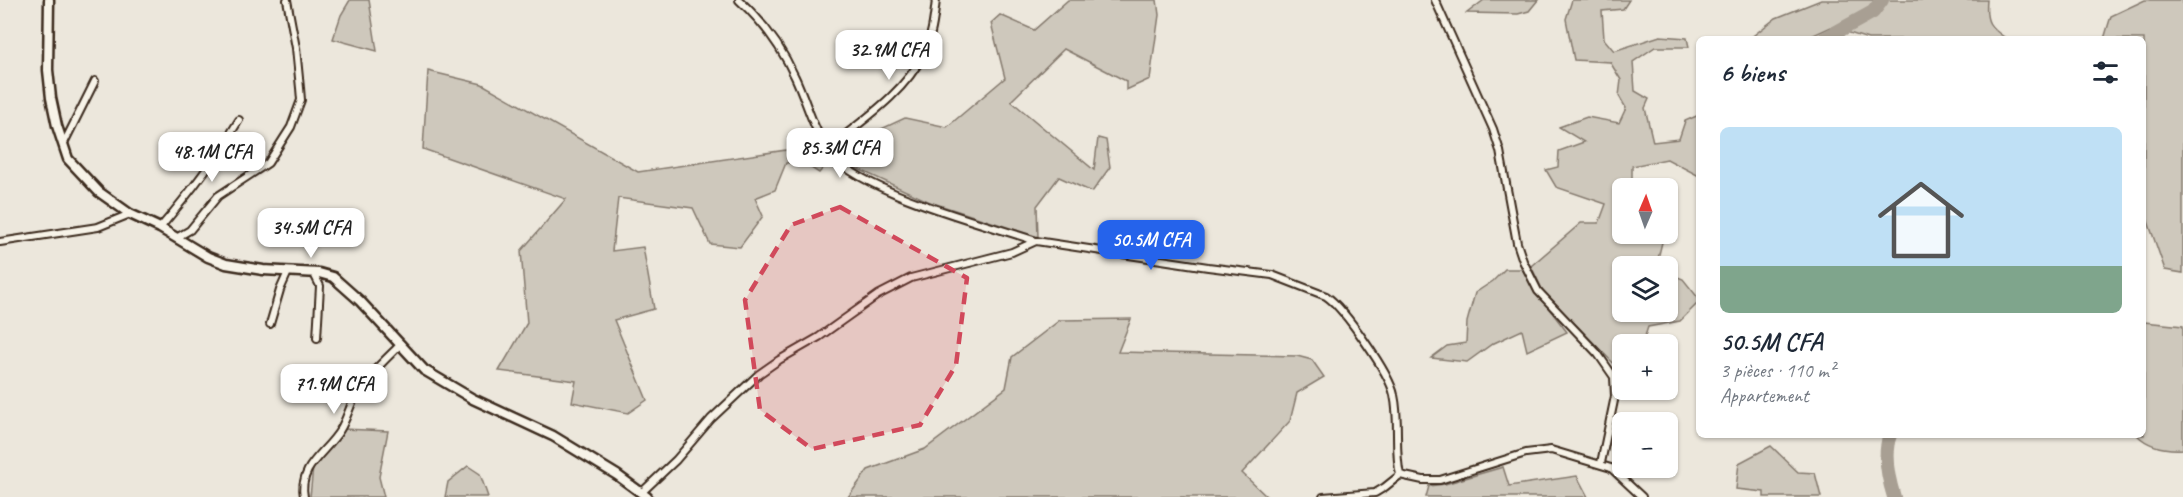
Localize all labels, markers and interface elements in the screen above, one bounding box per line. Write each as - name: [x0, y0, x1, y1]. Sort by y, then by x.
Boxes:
- pin: 32.9M CFA: [820, 30, 958, 81]
- text: 32.9M CFA: [849, 37, 929, 62]
- text: 6 biens: [1720, 56, 1785, 89]
- icon: filters: [2089, 56, 2122, 89]
- pin: 85.3M CFA: [771, 128, 909, 179]
- pin: 48.1M CFA: [143, 132, 281, 183]
- text: 85.3M CFA: [801, 135, 880, 160]
- text: 48.1M CFA: [172, 139, 252, 164]
- icon: home: [1867, 166, 1975, 274]
- north arrow: [1612, 178, 1678, 244]
- map controls: [1612, 178, 1678, 478]
- pin: 34.5M CFA: [242, 208, 380, 259]
- text: 34.5M CFA: [272, 215, 351, 240]
- pin: 50.5M CFA: [1082, 220, 1220, 271]
- text: 50.5M CFA: [1112, 227, 1190, 252]
- button: layers: [1612, 256, 1678, 322]
- text: 50.5M CFA: [1720, 325, 1822, 358]
- button: +: [1612, 334, 1678, 400]
- text: 3 pièces · 110 m²: [1720, 358, 1835, 383]
- pin: 71.9M CFA: [265, 364, 403, 415]
- text: 71.9M CFA: [295, 371, 374, 396]
- text: Appartement: [1720, 383, 1809, 408]
- button: −: [1612, 412, 1678, 478]

